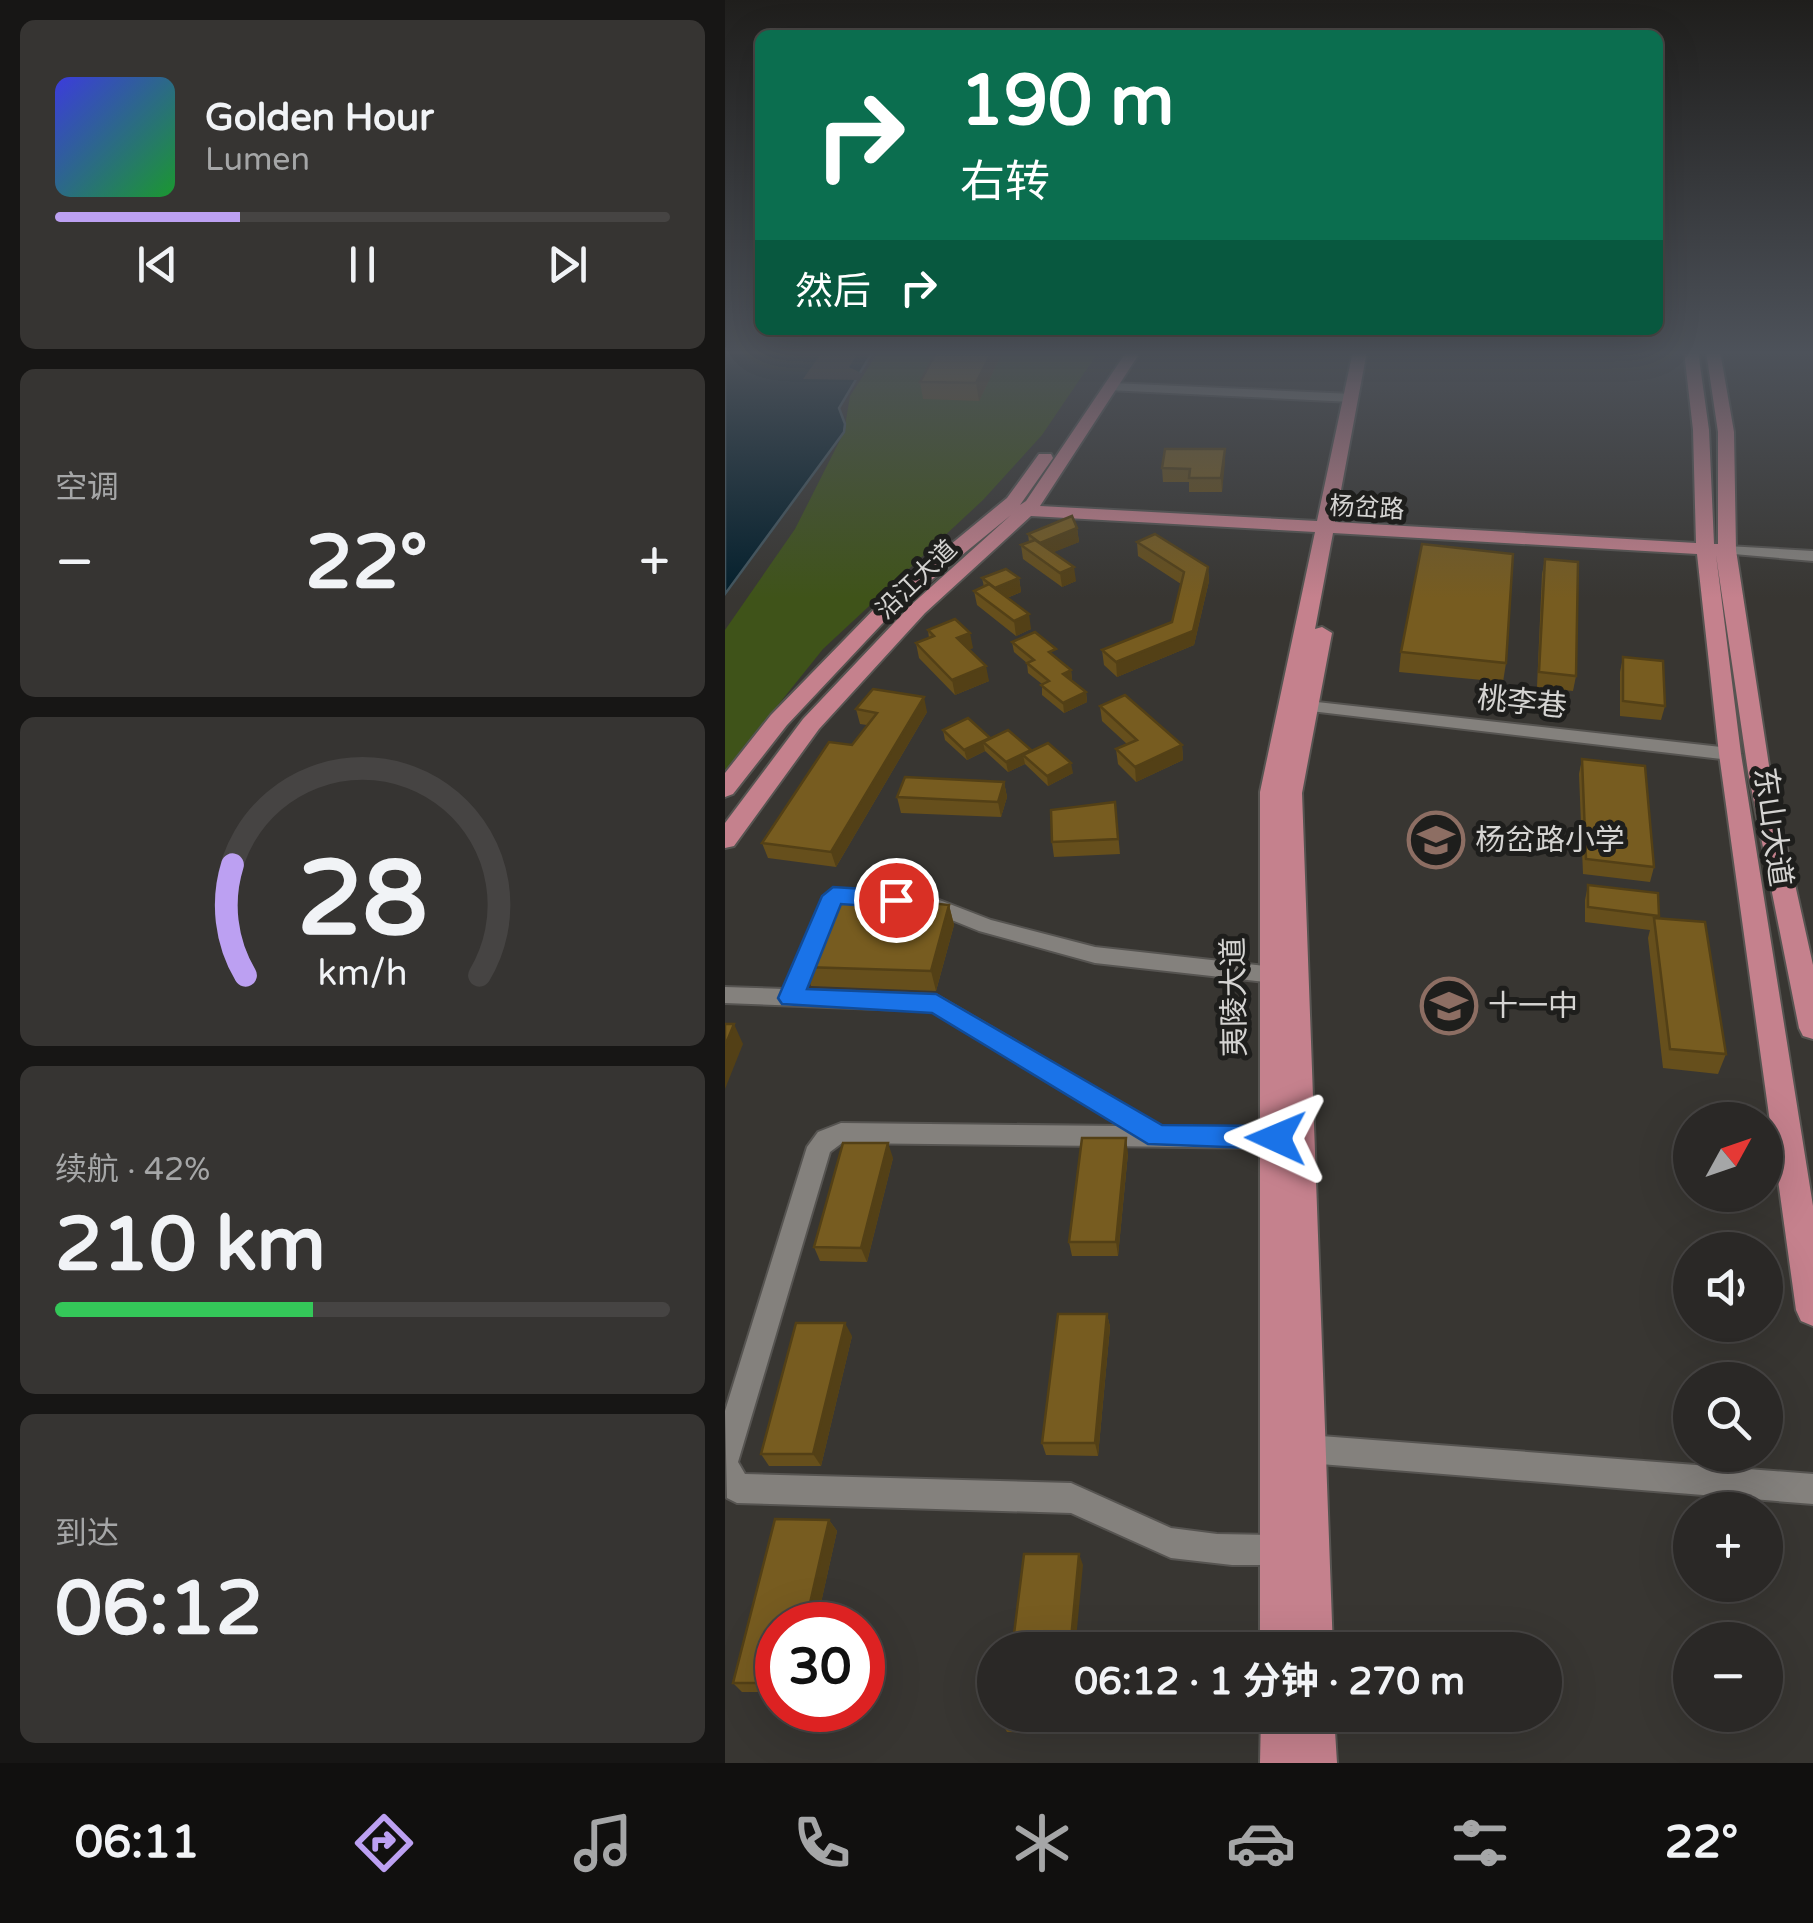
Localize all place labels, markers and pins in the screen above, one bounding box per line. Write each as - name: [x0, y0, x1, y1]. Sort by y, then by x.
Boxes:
- school or university icon: 杨岔路小学: [1406, 810, 1466, 870]
- place label: 杨岔路小学: [1475, 822, 1625, 859]
- pin: [854, 858, 939, 943]
- school or university icon: 十一中: [1419, 976, 1479, 1036]
- place label: 十一中: [1488, 988, 1578, 1025]

